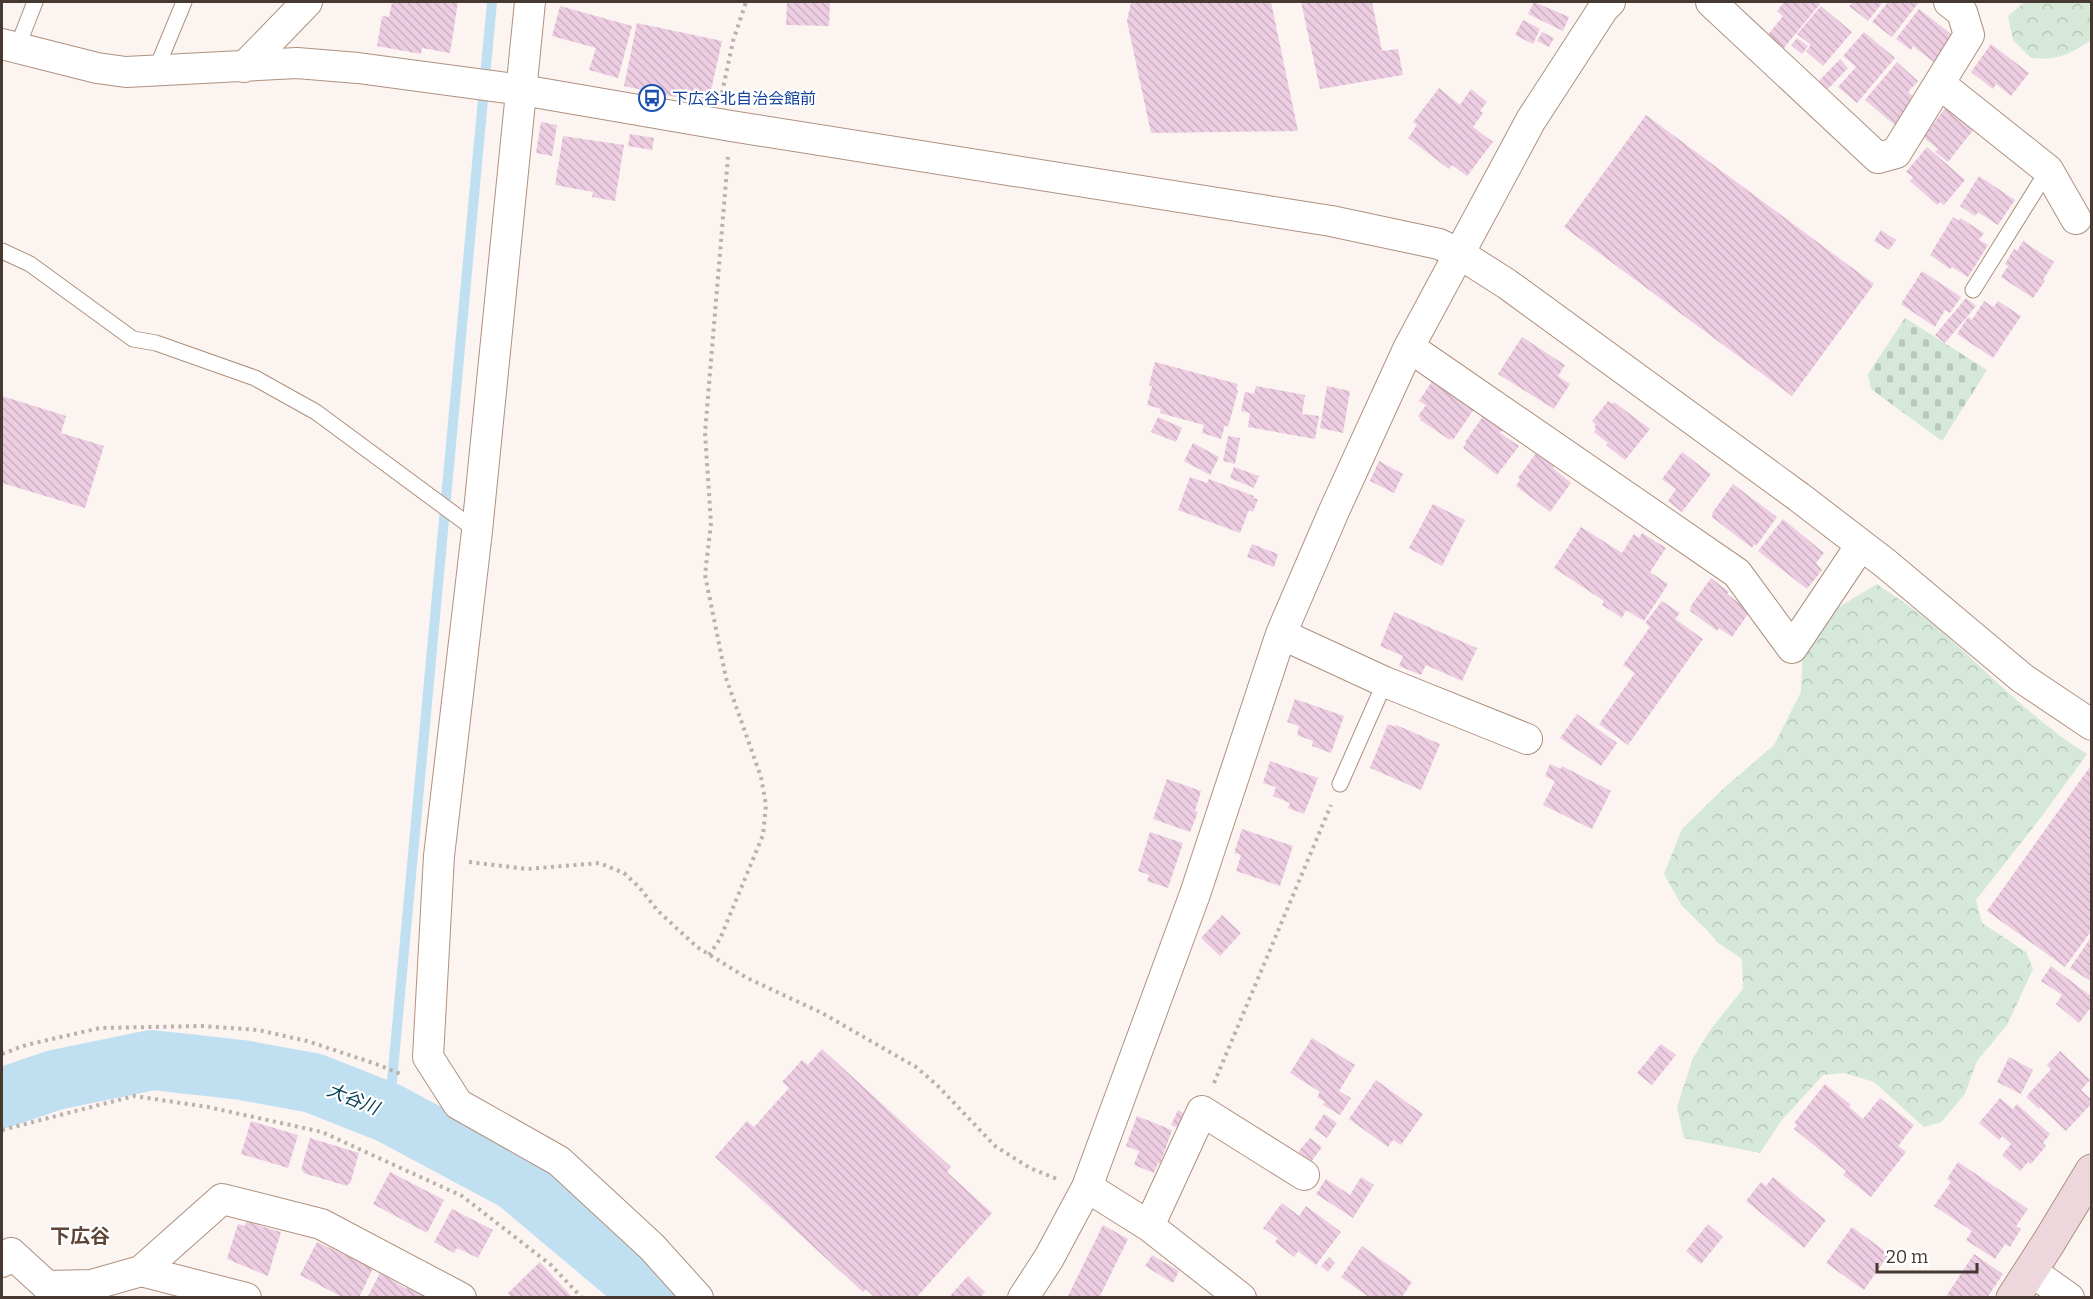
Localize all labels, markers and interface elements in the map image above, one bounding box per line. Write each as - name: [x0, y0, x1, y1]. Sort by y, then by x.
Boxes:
- bus stop icon: 下広谷北自治会館前: [637, 83, 667, 113]
- place label: 下広谷北自治会館前: [672, 89, 816, 108]
- water label: 大谷川: [324, 1079, 384, 1120]
- district label: 下広谷: [50, 1224, 110, 1248]
- scale bar: [1877, 1236, 1978, 1274]
- text: 20 m: [1886, 1246, 1928, 1268]

